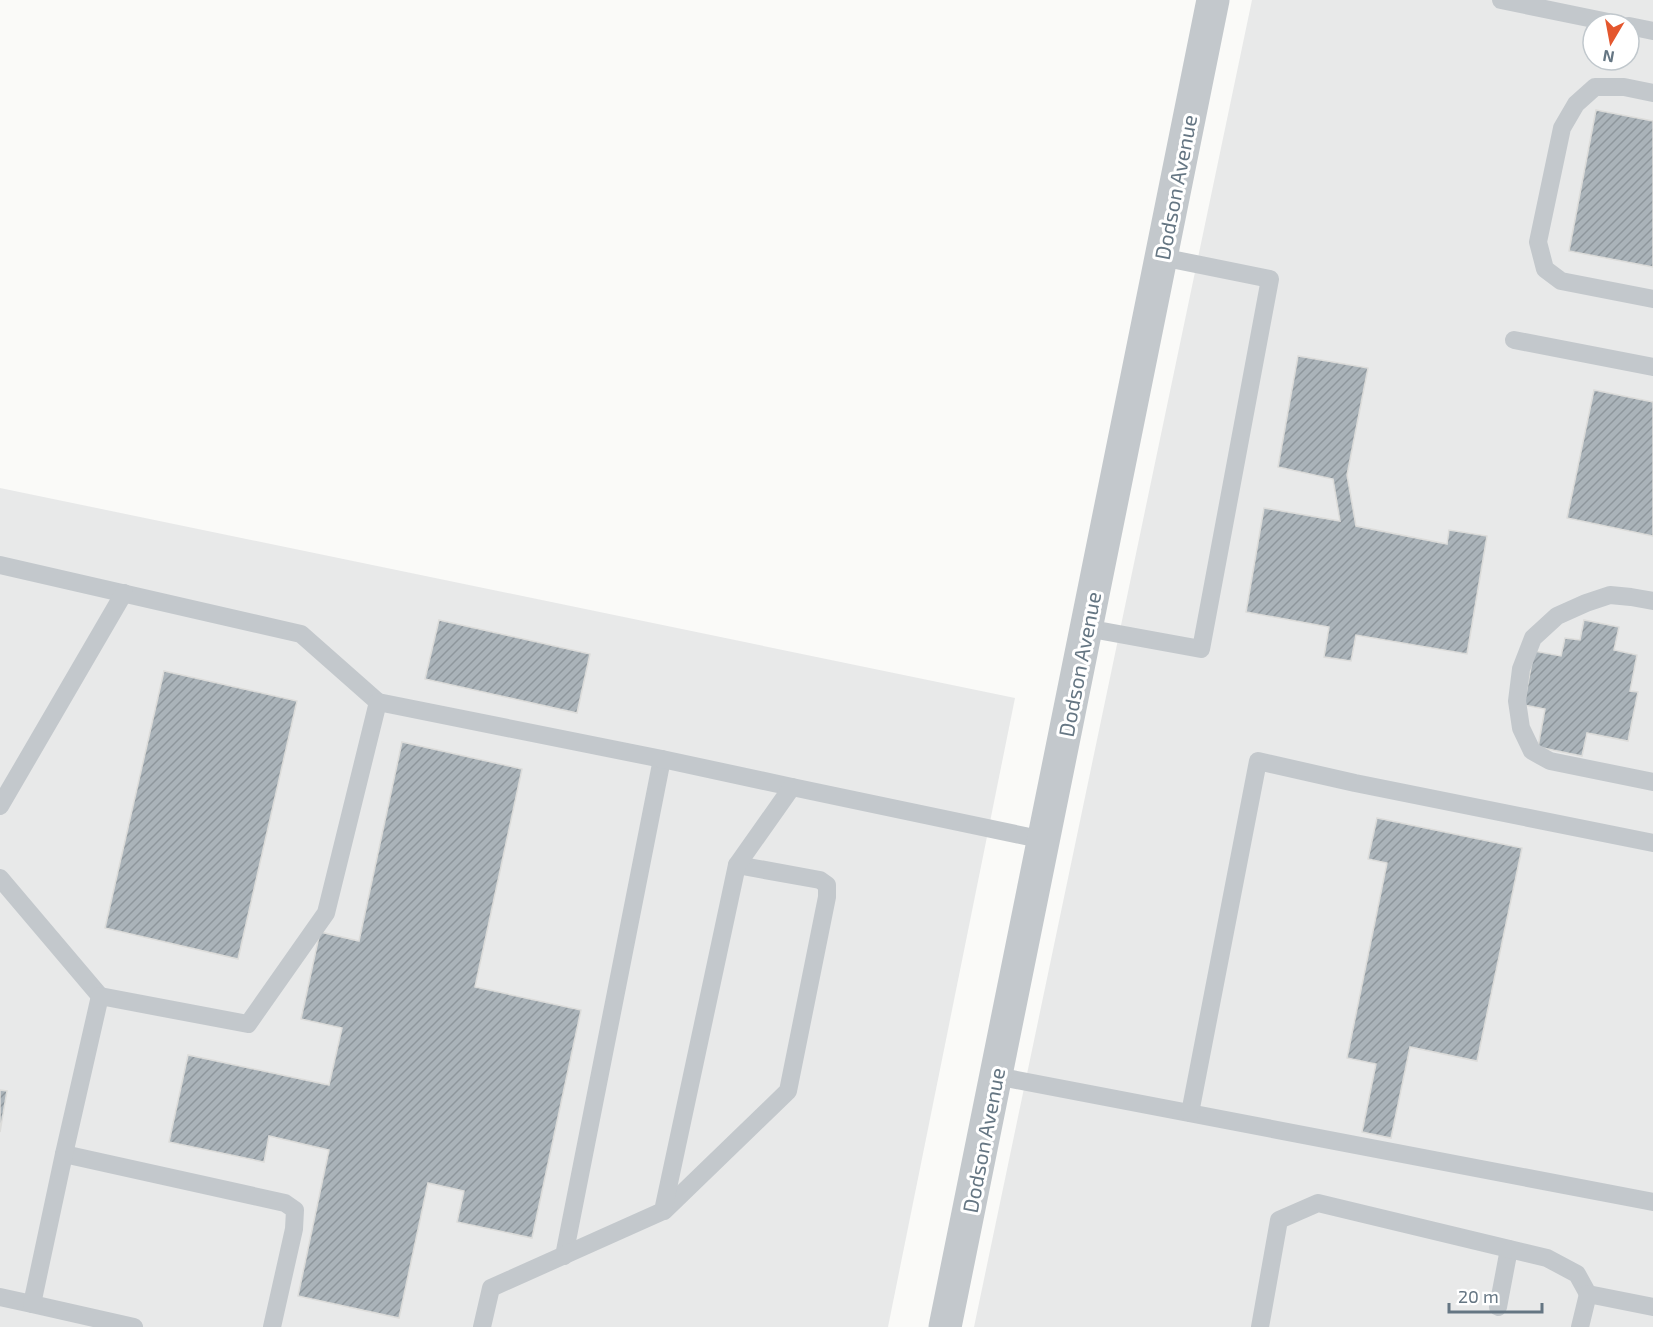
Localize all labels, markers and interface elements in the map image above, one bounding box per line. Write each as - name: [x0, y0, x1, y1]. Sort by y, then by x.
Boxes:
- north arrow: [1581, 12, 1641, 72]
- text: N: [1601, 47, 1616, 68]
- street label: Dodson Avenue: [1149, 112, 1201, 262]
- street label: Dodson Avenue: [1053, 589, 1105, 739]
- street label: Dodson Avenue: [957, 1065, 1009, 1215]
- scale bar: [1449, 1276, 1542, 1314]
- text: 20 m: [1458, 1285, 1499, 1307]

